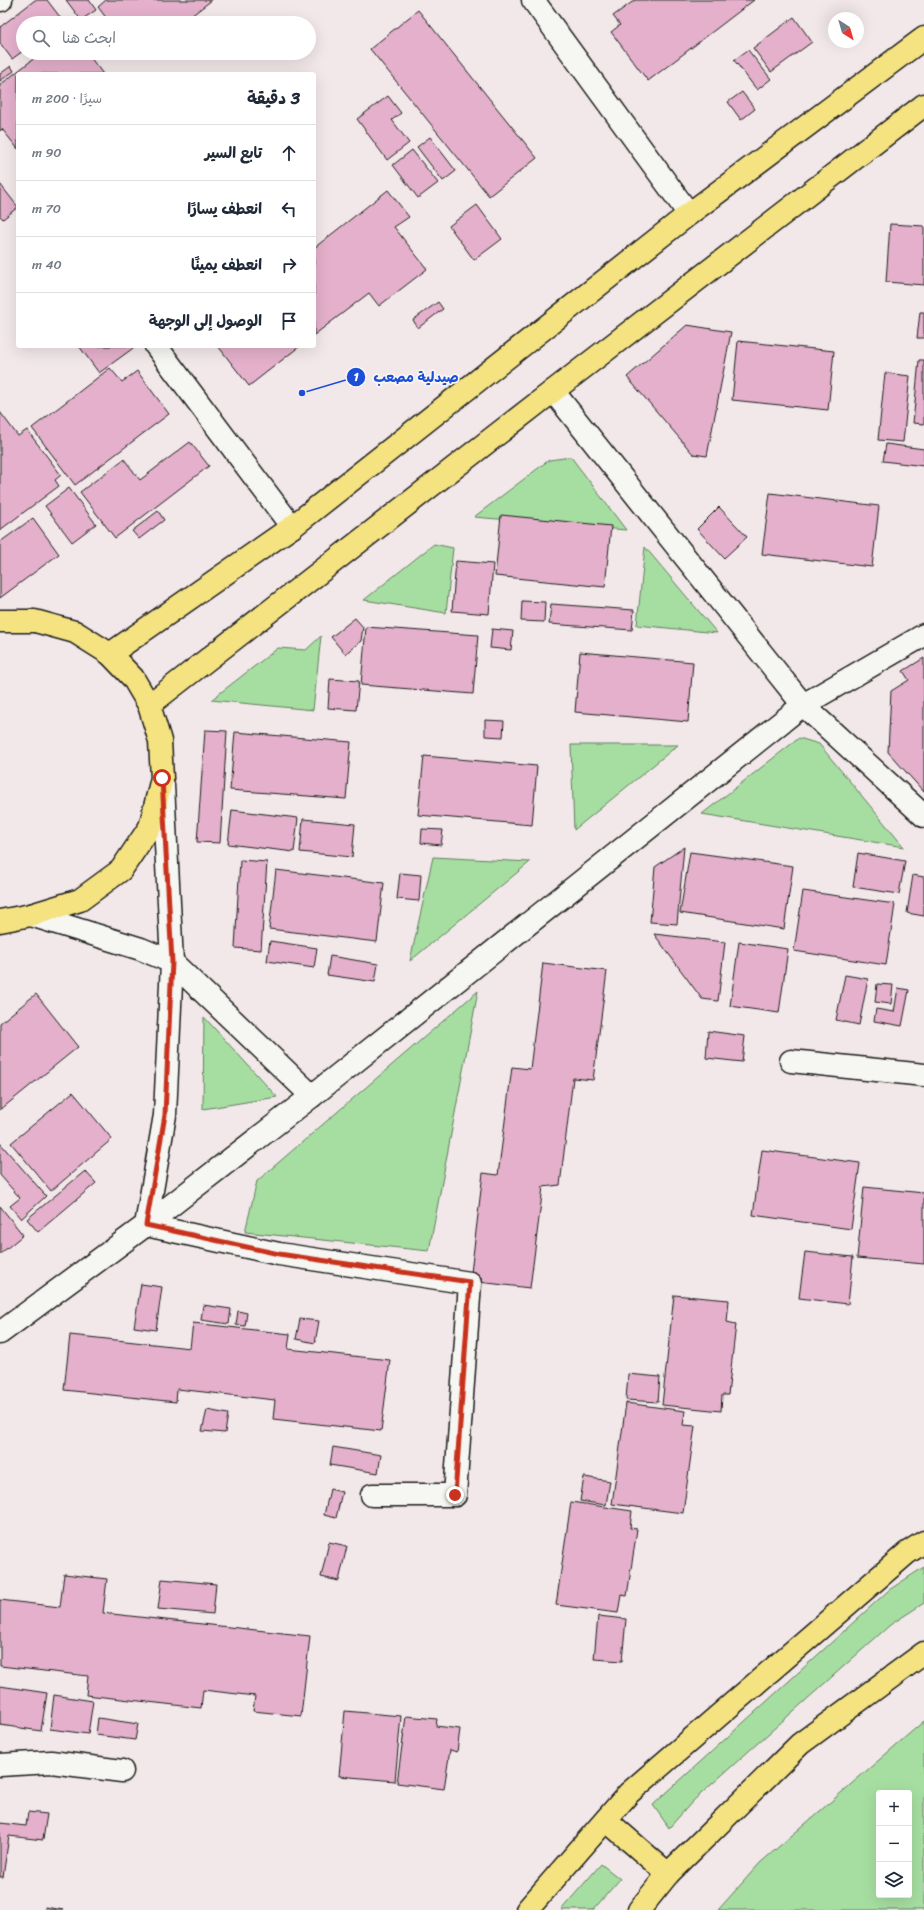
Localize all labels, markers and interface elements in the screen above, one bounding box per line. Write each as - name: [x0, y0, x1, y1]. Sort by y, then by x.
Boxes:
- north arrow: [828, 12, 864, 48]
- search box: [16, 16, 316, 60]
- text: ابحث هنا: [62, 25, 116, 51]
- icon: search: [30, 27, 52, 49]
- text: 3 دقيقة: [247, 83, 300, 113]
- text: سيرًا · 200 m: [32, 87, 102, 110]
- text: تابع السير: [205, 140, 262, 166]
- text: 90 m: [32, 141, 62, 164]
- icon: ahead: [278, 142, 300, 164]
- text: انعطف يسارًا: [187, 196, 262, 222]
- text: 70 m: [32, 197, 61, 220]
- icon: left: [278, 198, 300, 220]
- text: انعطف يمينًا: [191, 252, 262, 278]
- text: 40 m: [32, 253, 62, 276]
- icon: right: [278, 254, 300, 276]
- text: الوصول إلى الوجهة: [149, 308, 262, 334]
- icon: arrive: [278, 310, 300, 332]
- callout: صيدلية مصعب: [346, 364, 467, 390]
- text: صيدلية مصعب: [373, 365, 459, 390]
- text: 1: [353, 366, 359, 388]
- route start: [153, 769, 171, 787]
- route end: [446, 1486, 464, 1504]
- map controls: [876, 1790, 912, 1898]
- button: +: [876, 1790, 912, 1826]
- button: −: [876, 1826, 912, 1862]
- button: layers: [876, 1862, 912, 1898]

